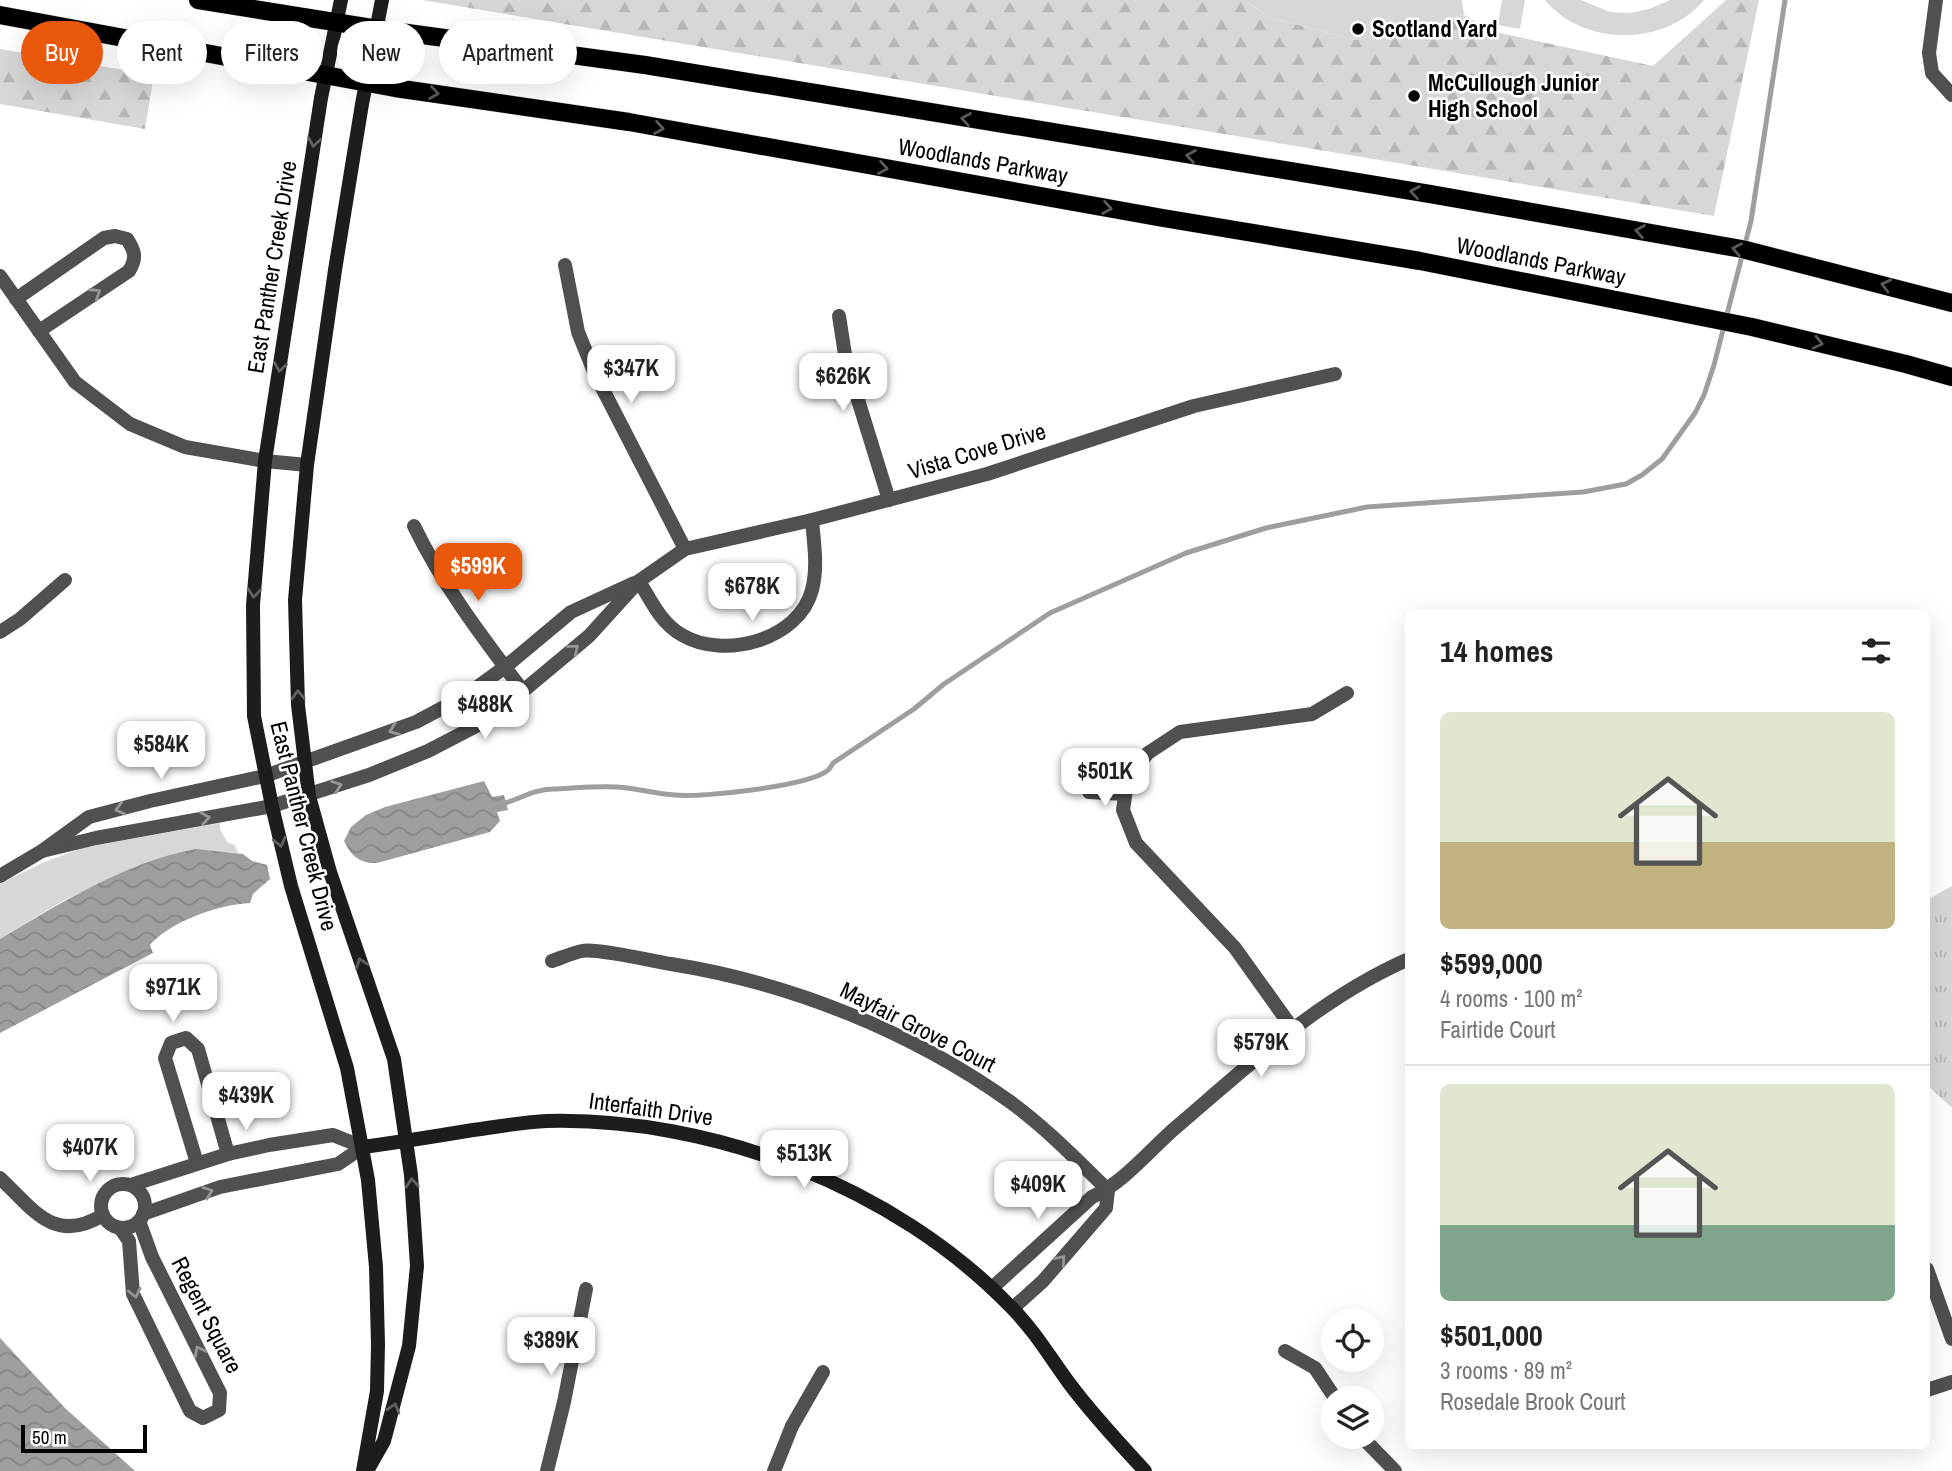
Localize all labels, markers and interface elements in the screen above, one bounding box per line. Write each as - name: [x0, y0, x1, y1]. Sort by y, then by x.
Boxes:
- place label: Scotland Yard: [1372, 13, 1497, 44]
- chip: Buy: [21, 21, 103, 84]
- chip: Rent: [117, 21, 207, 84]
- chip: Filters: [221, 21, 323, 84]
- chip: New: [337, 21, 425, 84]
- chip: Apartment: [439, 21, 577, 84]
- marker: Scotland Yard: [1350, 21, 1366, 37]
- place label: McCullough Junior High School: [1428, 67, 1599, 124]
- one-way arrow: [428, 86, 440, 101]
- marker: McCullough Junior High School: [1406, 88, 1422, 104]
- one-way arrow: [960, 112, 972, 127]
- one-way arrow: [653, 119, 665, 134]
- street label: Woodlands Parkway: [896, 130, 1071, 191]
- one-way arrow: [307, 137, 322, 148]
- one-way arrow: [1185, 149, 1197, 164]
- street label: East Panther Creek Drive: [239, 158, 304, 375]
- one-way arrow: [877, 159, 889, 174]
- one-way arrow: [1410, 185, 1421, 200]
- one-way arrow: [1101, 200, 1113, 215]
- one-way arrow: [1634, 225, 1646, 240]
- street label: Woodlands Parkway: [1454, 229, 1629, 292]
- one-way arrow: [1731, 242, 1743, 257]
- one-way arrow: [1880, 279, 1892, 293]
- one-way arrow: [88, 289, 101, 302]
- one-way arrow: [1812, 335, 1824, 349]
- pin: $347K: [582, 346, 680, 405]
- text: $347K: [603, 352, 659, 383]
- pin: $626K: [794, 354, 892, 413]
- text: $626K: [815, 360, 871, 391]
- one-way arrow: [273, 361, 288, 373]
- street label: Vista Cove Drive: [904, 415, 1049, 486]
- pin: $599K: [429, 544, 527, 603]
- text: $599K: [450, 550, 506, 581]
- pin: $678K: [703, 564, 801, 623]
- text: $678K: [724, 570, 780, 601]
- one-way arrow: [247, 588, 262, 599]
- text: 14 homes: [1440, 631, 1554, 671]
- icon: filters: [1857, 632, 1895, 670]
- one-way arrow: [565, 645, 578, 657]
- pin: $488K: [436, 682, 534, 741]
- text: $488K: [457, 688, 513, 719]
- one-way arrow: [290, 689, 305, 700]
- street label: East Panther Creek Drive: [263, 718, 346, 934]
- pin: $584K: [112, 722, 210, 781]
- one-way arrow: [389, 722, 401, 736]
- text: $584K: [133, 728, 189, 759]
- pin: $501K: [1056, 748, 1154, 808]
- text: $501K: [1077, 755, 1133, 786]
- icon: home: [1605, 758, 1731, 884]
- one-way arrow: [330, 780, 342, 794]
- one-way arrow: [114, 800, 126, 815]
- one-way arrow: [199, 811, 211, 826]
- one-way arrow: [272, 836, 286, 848]
- text: $599,000: [1440, 943, 1543, 983]
- one-way arrow: [355, 957, 369, 969]
- pin: $971K: [124, 964, 222, 1024]
- text: $971K: [145, 971, 201, 1002]
- street label: Mayfair Grove Court: [835, 974, 1001, 1079]
- text: 4 rooms · 100 m²: [1440, 983, 1583, 1014]
- text: Fairtide Court: [1440, 1014, 1555, 1045]
- pin: $579K: [1212, 1020, 1310, 1079]
- text: $579K: [1233, 1026, 1289, 1057]
- pin: $439K: [197, 1072, 295, 1132]
- text: $439K: [218, 1079, 274, 1110]
- street label: Interfaith Drive: [587, 1084, 715, 1133]
- pin: $407K: [41, 1124, 139, 1184]
- pin: $513K: [755, 1130, 853, 1190]
- icon: home: [1605, 1130, 1731, 1256]
- text: $407K: [62, 1131, 118, 1162]
- text: $513K: [776, 1137, 832, 1168]
- pin: $409K: [989, 1162, 1087, 1221]
- text: $409K: [1010, 1168, 1066, 1199]
- one-way arrow: [404, 1178, 419, 1189]
- one-way arrow: [201, 1186, 213, 1200]
- street label: Regent Square: [165, 1251, 250, 1378]
- one-way arrow: [1053, 1255, 1065, 1268]
- one-way arrow: [127, 1286, 141, 1298]
- map controls: [1321, 1309, 1384, 1449]
- button: locate: [1321, 1309, 1384, 1372]
- text: $501,000: [1440, 1315, 1543, 1355]
- pin: $389K: [502, 1318, 600, 1377]
- text: $389K: [523, 1324, 579, 1355]
- one-way arrow: [194, 1346, 208, 1358]
- text: 3 rooms · 89 m²: [1440, 1355, 1572, 1386]
- button: layers: [1321, 1386, 1384, 1449]
- text: Rosedale Brook Court: [1440, 1386, 1626, 1417]
- one-way arrow: [385, 1403, 400, 1415]
- scale bar: [21, 1422, 147, 1454]
- text: 50 m: [32, 1424, 67, 1450]

